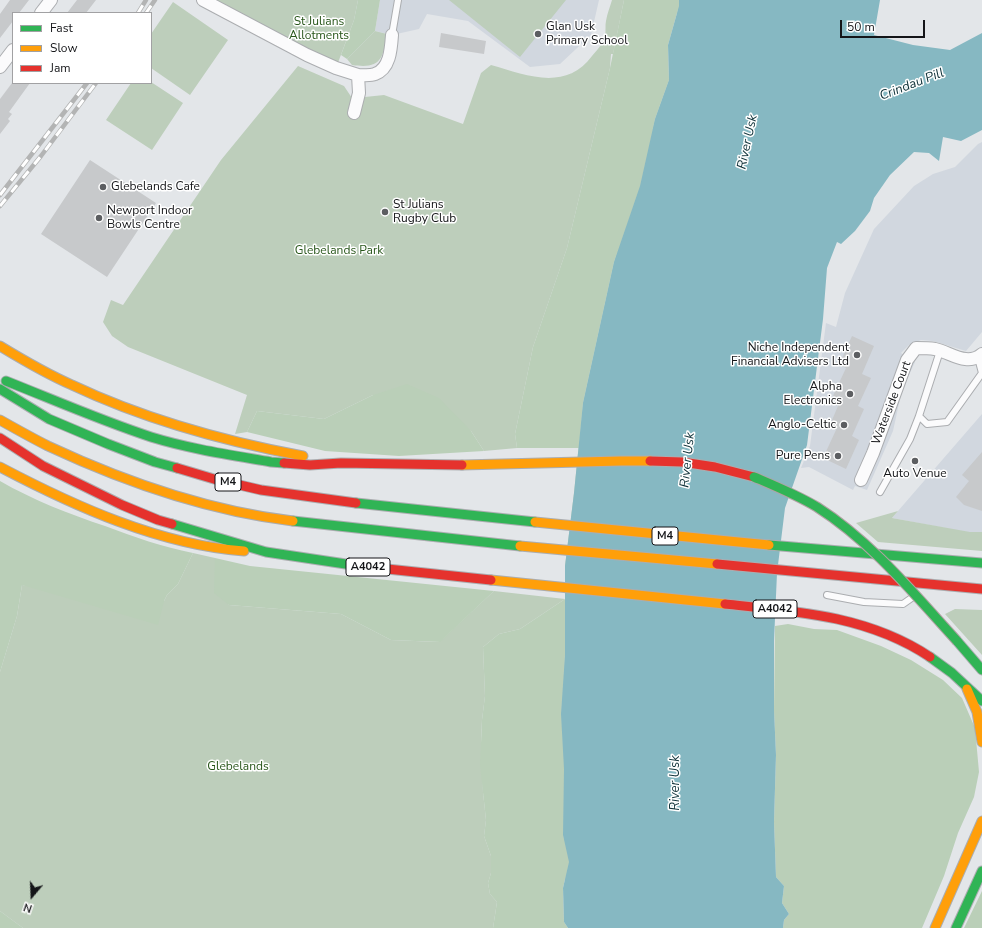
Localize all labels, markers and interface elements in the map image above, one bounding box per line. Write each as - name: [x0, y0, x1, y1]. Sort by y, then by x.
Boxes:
- legend: [12, 12, 152, 84]
- scale bar: [842, 12, 927, 38]
- park label: St Julians Allotments: [289, 15, 349, 43]
- text: 50 m: [847, 19, 875, 35]
- text: Fast: [50, 20, 73, 36]
- place label: Glan Usk Primary School: [546, 20, 628, 48]
- marker: Glan Usk Primary School: [533, 29, 543, 39]
- text: Slow: [50, 40, 78, 56]
- text: Jam: [50, 60, 71, 76]
- water label: Crindau Pill: [878, 66, 946, 104]
- water label: River Usk: [735, 113, 761, 171]
- place label: Glebelands Cafe: [111, 180, 200, 194]
- marker: Glebelands Cafe: [98, 182, 108, 192]
- place label: St Julians Rugby Club: [393, 198, 456, 226]
- place label: Newport Indoor Bowls Centre: [107, 204, 192, 232]
- marker: St Julians Rugby Club: [380, 207, 390, 217]
- marker: Newport Indoor Bowls Centre: [94, 213, 104, 223]
- park label: Glebelands Park: [295, 244, 383, 258]
- place label: Niche Independent Financial Advisers Ltd: [731, 341, 849, 369]
- marker: Niche Independent Financial Advisers Ltd: [852, 350, 862, 360]
- street label: Waterside Court: [869, 359, 915, 447]
- place label: Alpha Electronics: [784, 380, 842, 408]
- marker: Alpha Electronics: [845, 389, 855, 399]
- place label: Anglo-Celtic: [768, 418, 836, 432]
- marker: Anglo-Celtic: [839, 420, 849, 430]
- water label: River Usk: [677, 432, 699, 488]
- place label: Pure Pens: [776, 449, 830, 463]
- marker: Pure Pens: [833, 451, 843, 461]
- marker: Auto Venue: [910, 456, 920, 466]
- place label: Auto Venue: [883, 467, 947, 481]
- road number: M4: [215, 473, 241, 491]
- road number: M4: [652, 527, 678, 545]
- road number: A4042: [346, 558, 390, 576]
- road number: A4042: [753, 600, 797, 618]
- water label: River Usk: [668, 755, 684, 811]
- park label: Glebelands: [207, 760, 269, 774]
- north arrow: [12, 876, 52, 916]
- text: N: [22, 899, 34, 916]

